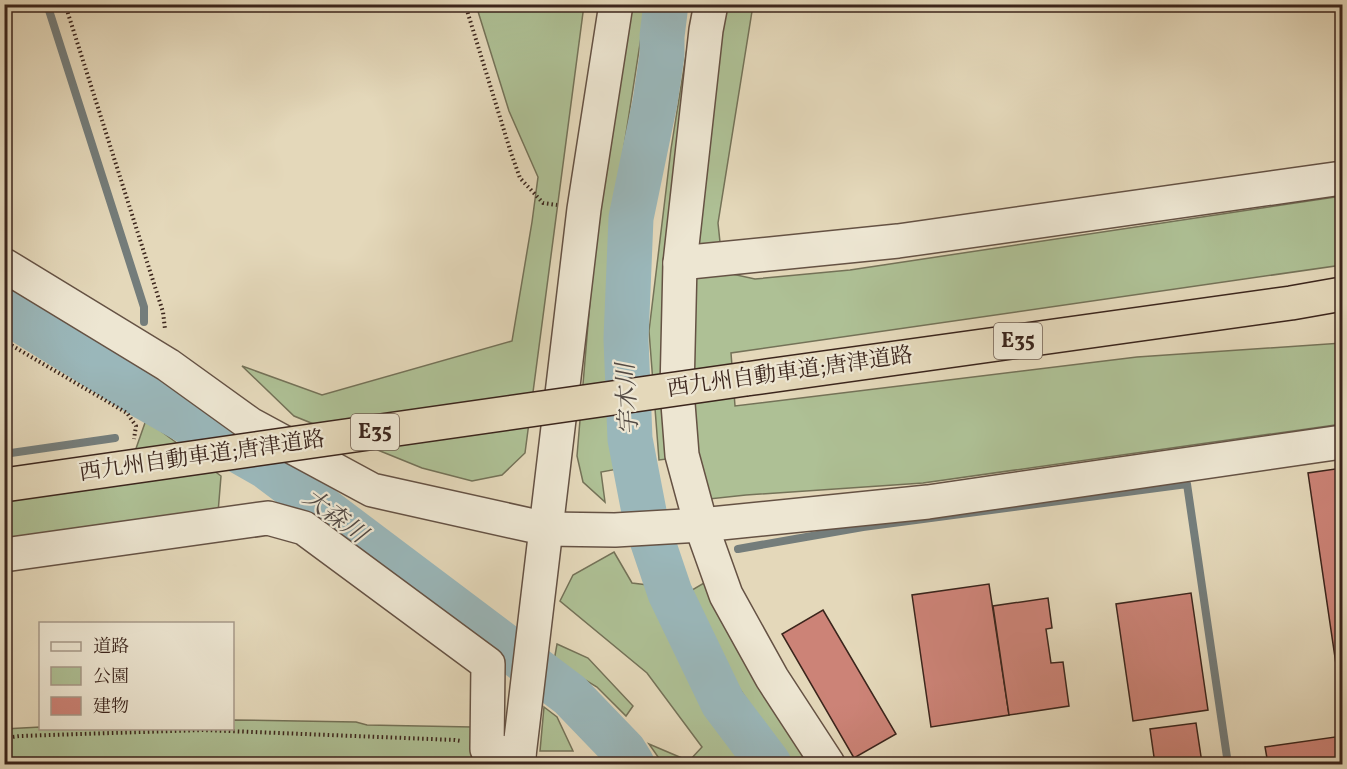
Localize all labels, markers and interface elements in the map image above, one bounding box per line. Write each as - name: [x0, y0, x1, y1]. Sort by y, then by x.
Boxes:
- road number: E35: [994, 323, 1042, 359]
- street label: 西九州自動車道;唐津道路: [665, 340, 915, 406]
- water label: 宇木川: [610, 359, 648, 436]
- road number: E35: [351, 414, 399, 450]
- street label: 西九州自動車道;唐津道路: [77, 424, 327, 490]
- water label: 大森川: [295, 482, 375, 554]
- legend: [39, 622, 234, 730]
- text: 道路: [93, 635, 129, 660]
- text: 公園: [93, 665, 129, 690]
- text: 建物: [93, 695, 129, 720]

